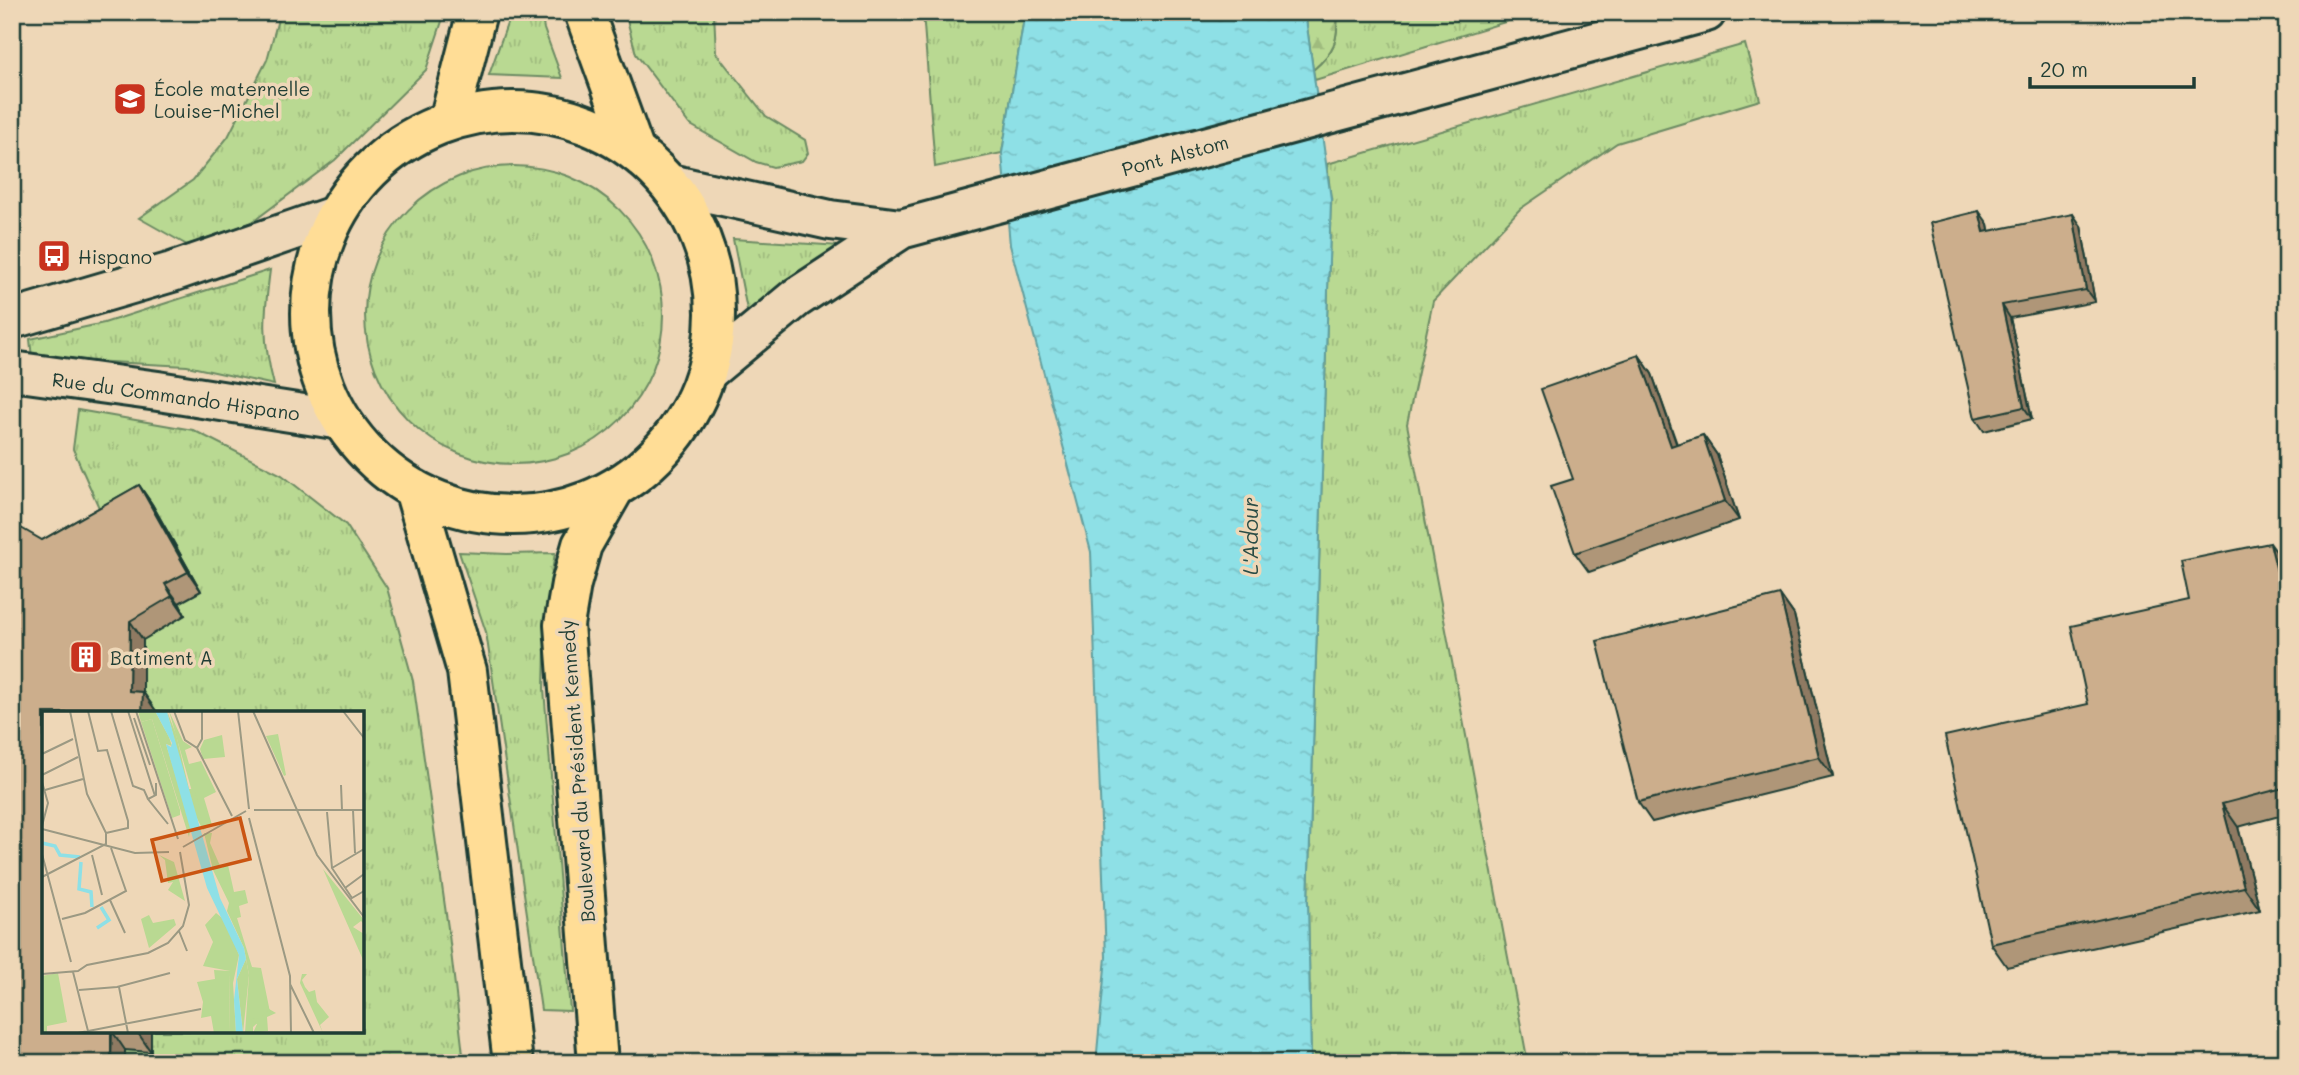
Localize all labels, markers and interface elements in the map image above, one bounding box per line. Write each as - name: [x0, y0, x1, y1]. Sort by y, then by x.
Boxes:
- scale bar: [2030, 46, 2194, 90]
- text: 20 m: [2040, 55, 2088, 82]
- place label: École maternelle Louise-Michel: [154, 76, 310, 123]
- school or university icon: École maternelle Louise-Michel: [111, 80, 149, 118]
- street label: Pont Alstom: [1119, 129, 1231, 181]
- bus stop icon: Hispano: [35, 237, 73, 275]
- place label: Hispano: [78, 244, 152, 269]
- street label: Rue du Commando Hispano: [51, 366, 301, 426]
- water label: L'Adour: [1236, 497, 1263, 575]
- street label: Boulevard du Président Kennedy: [554, 619, 600, 923]
- building icon: Batiment A: [67, 638, 105, 676]
- place label: Batiment A: [110, 645, 213, 670]
- inset map: [42, 711, 364, 1033]

